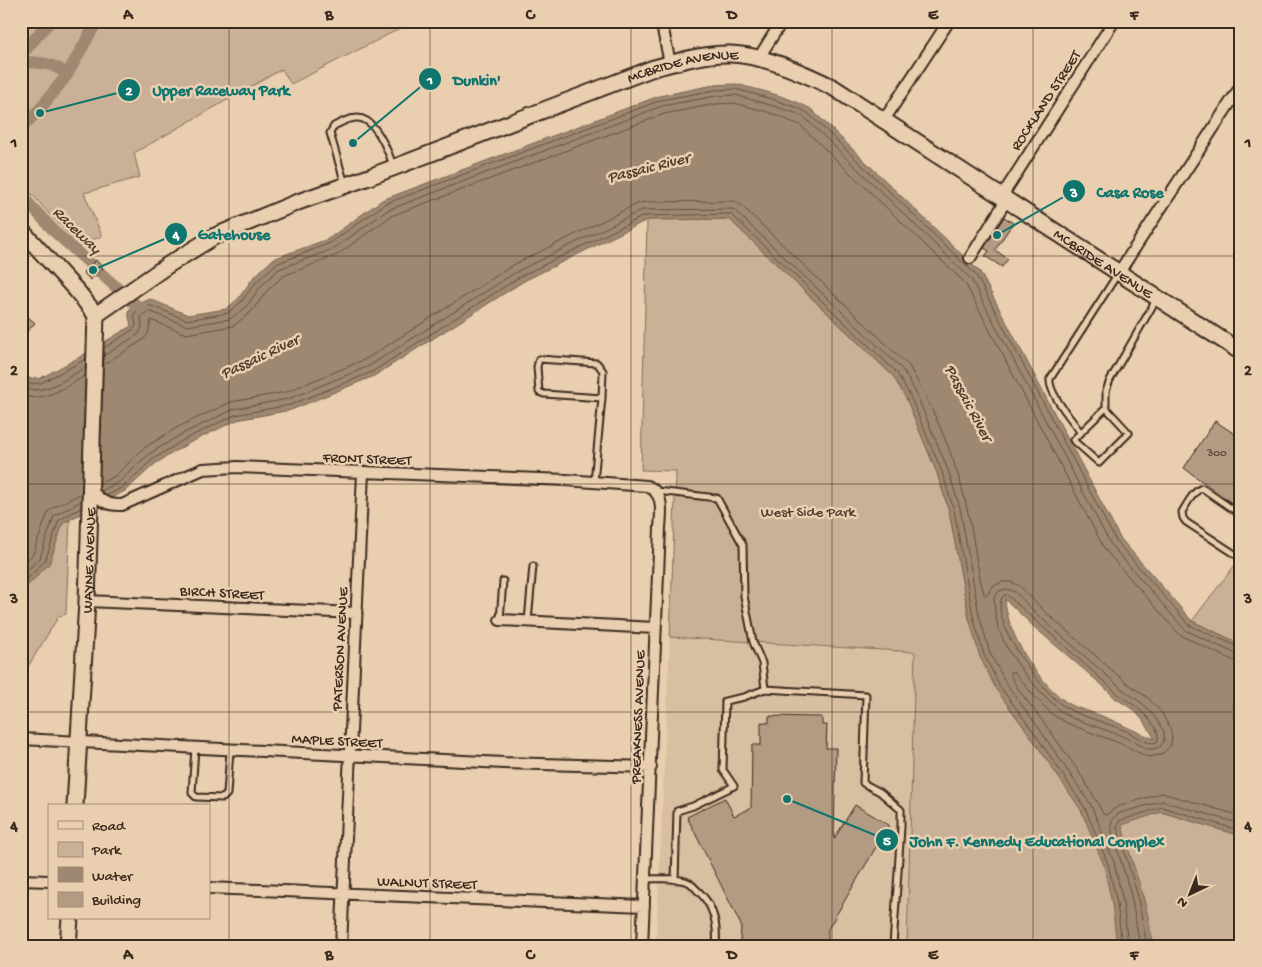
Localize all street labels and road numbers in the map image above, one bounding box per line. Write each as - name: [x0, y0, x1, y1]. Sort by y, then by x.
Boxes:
- street label: MCBRIDE AVENUE: [625, 47, 740, 88]
- street label: ROCKLAND STREET: [1008, 47, 1086, 155]
- street label: MCBRIDE AVENUE: [1049, 226, 1156, 304]
- street label: FRONT STREET: [321, 449, 413, 471]
- street label: WAYNE AVENUE: [79, 507, 101, 614]
- street label: BIRCH STREET: [178, 583, 266, 605]
- street label: PATERSON AVENUE: [329, 586, 353, 712]
- street label: PREAKNESS AVENUE: [628, 649, 650, 785]
- street label: MAPLE STREET: [291, 731, 384, 753]
- street label: WALNUT STREET: [377, 873, 478, 895]

